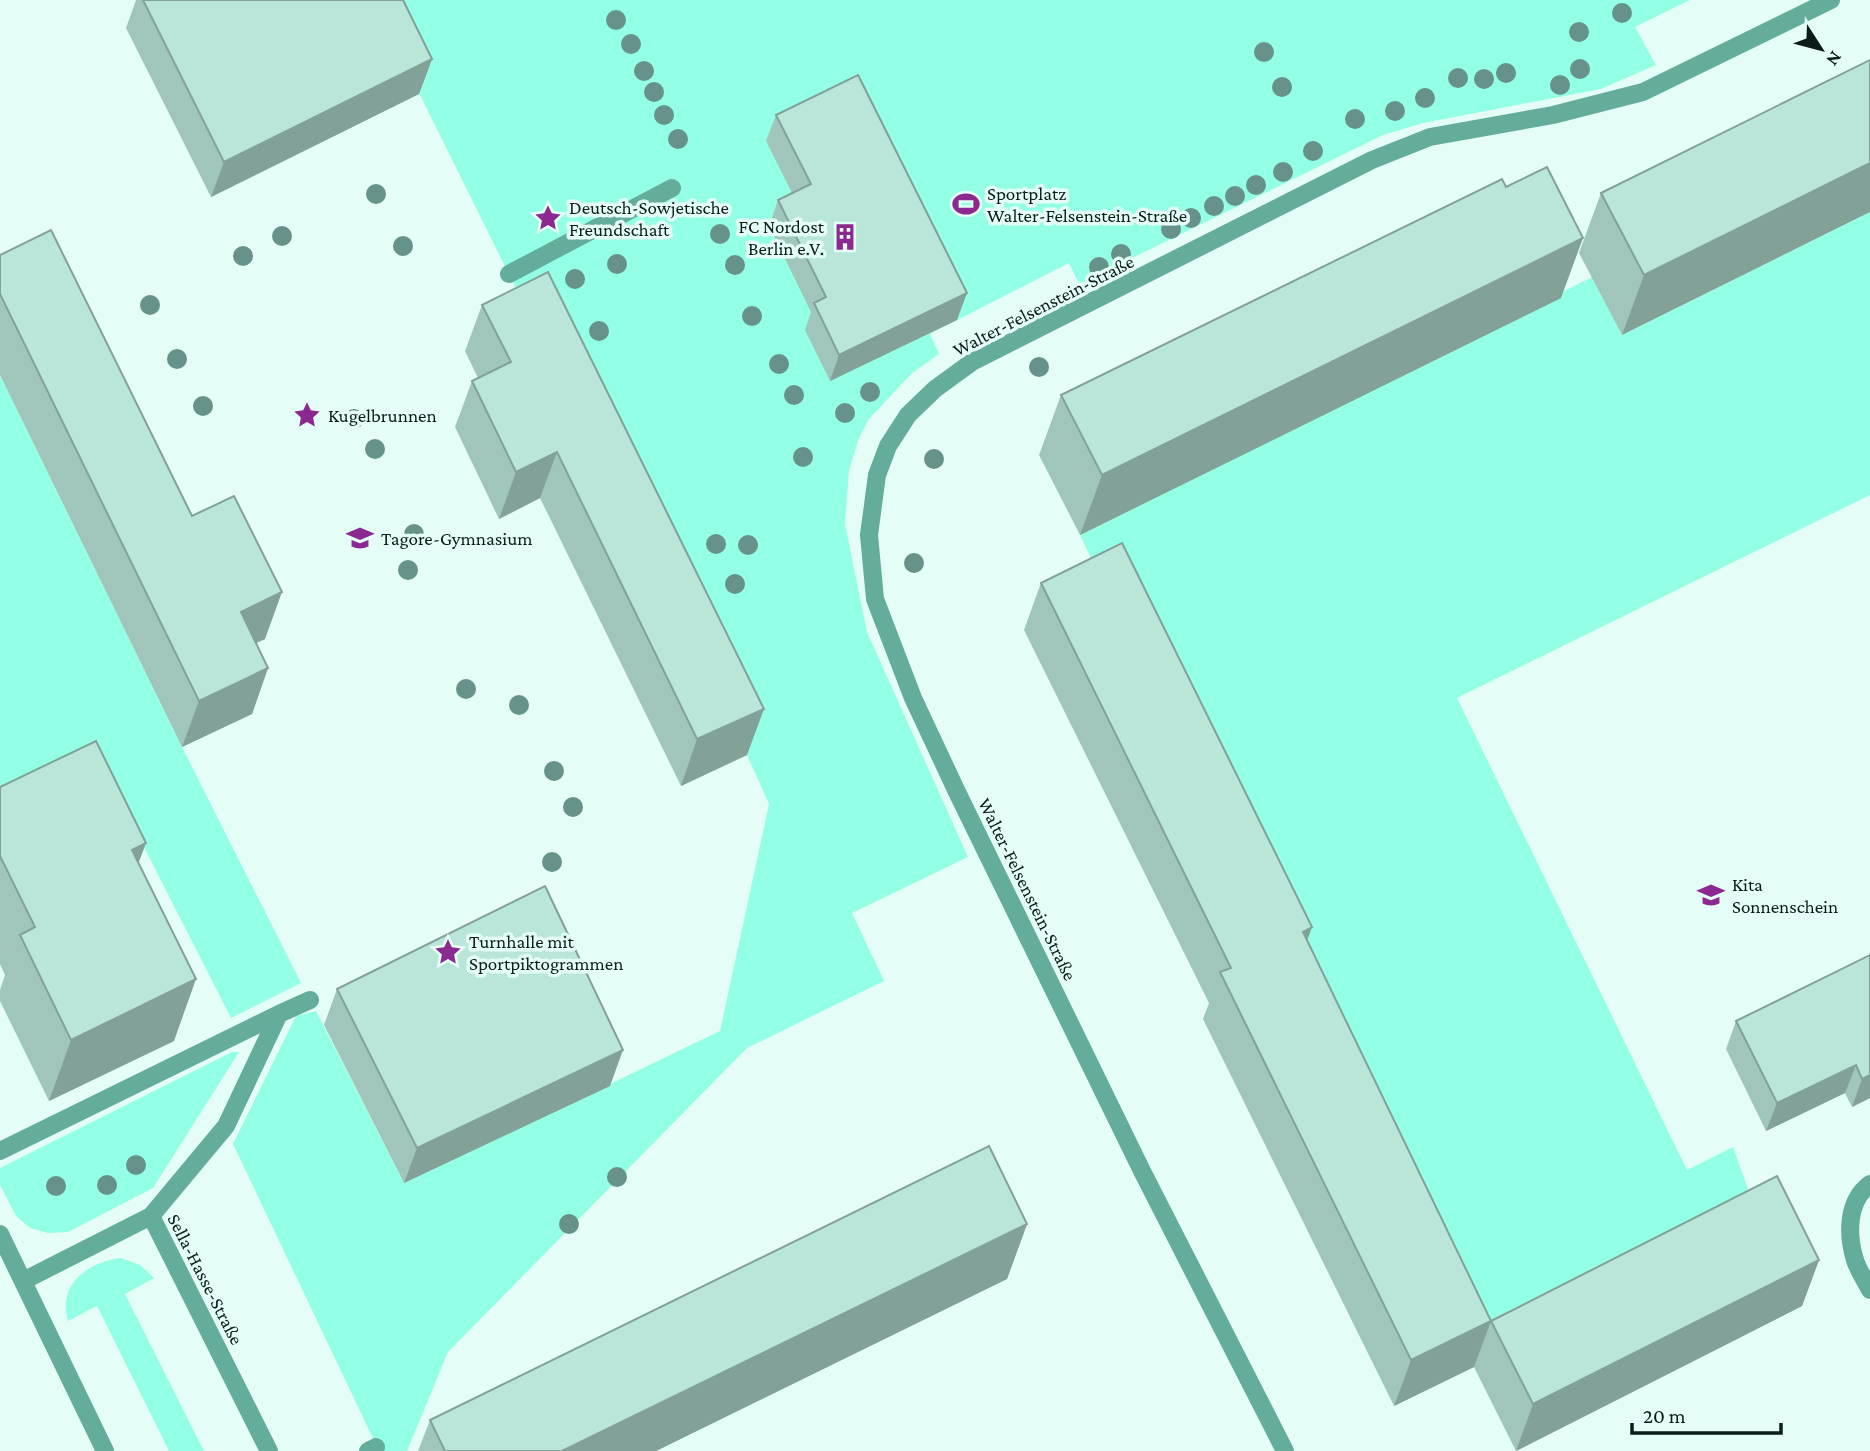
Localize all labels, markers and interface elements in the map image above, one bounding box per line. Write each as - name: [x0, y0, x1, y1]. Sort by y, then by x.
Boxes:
- north arrow: [1786, 14, 1856, 84]
- text: N: [1822, 47, 1847, 70]
- place label: Sportplatz Walter-Felsenstein-Straße: [987, 183, 1187, 226]
- sports icon: Sportplatz Walter-Felsenstein-Straße: [951, 189, 981, 219]
- place label: Deutsch-Sowjetische Freundschaft: [569, 197, 729, 240]
- place icon: Deutsch-Sowjetische Freundschaft: [533, 203, 563, 233]
- place label: FC Nordost Berlin e.V.: [739, 216, 825, 259]
- building icon: FC Nordost Berlin e.V.: [830, 222, 860, 252]
- street label: Walter-Felsenstein-Straße: [949, 251, 1137, 360]
- place icon: Kugelbrunnen: [292, 400, 322, 430]
- place label: Kugelbrunnen: [328, 405, 437, 426]
- school or university icon: Tagore-Gymnasium: [345, 523, 375, 553]
- place label: Tagore-Gymnasium: [381, 528, 533, 549]
- street label: Walter-Felsenstein-Straße: [974, 795, 1081, 984]
- place label: Kita Sonnenschein: [1732, 874, 1838, 917]
- school or university icon: Kita Sonnenschein: [1696, 880, 1726, 910]
- place label: Turnhalle mit Sportpiktogrammen: [469, 931, 623, 974]
- place icon: Turnhalle mit Sportpiktogrammen: [433, 937, 463, 967]
- street label: Sella-Hasse-Straße: [164, 1210, 248, 1348]
- scale bar: [1632, 1392, 1781, 1436]
- text: 20 m: [1643, 1404, 1686, 1428]

